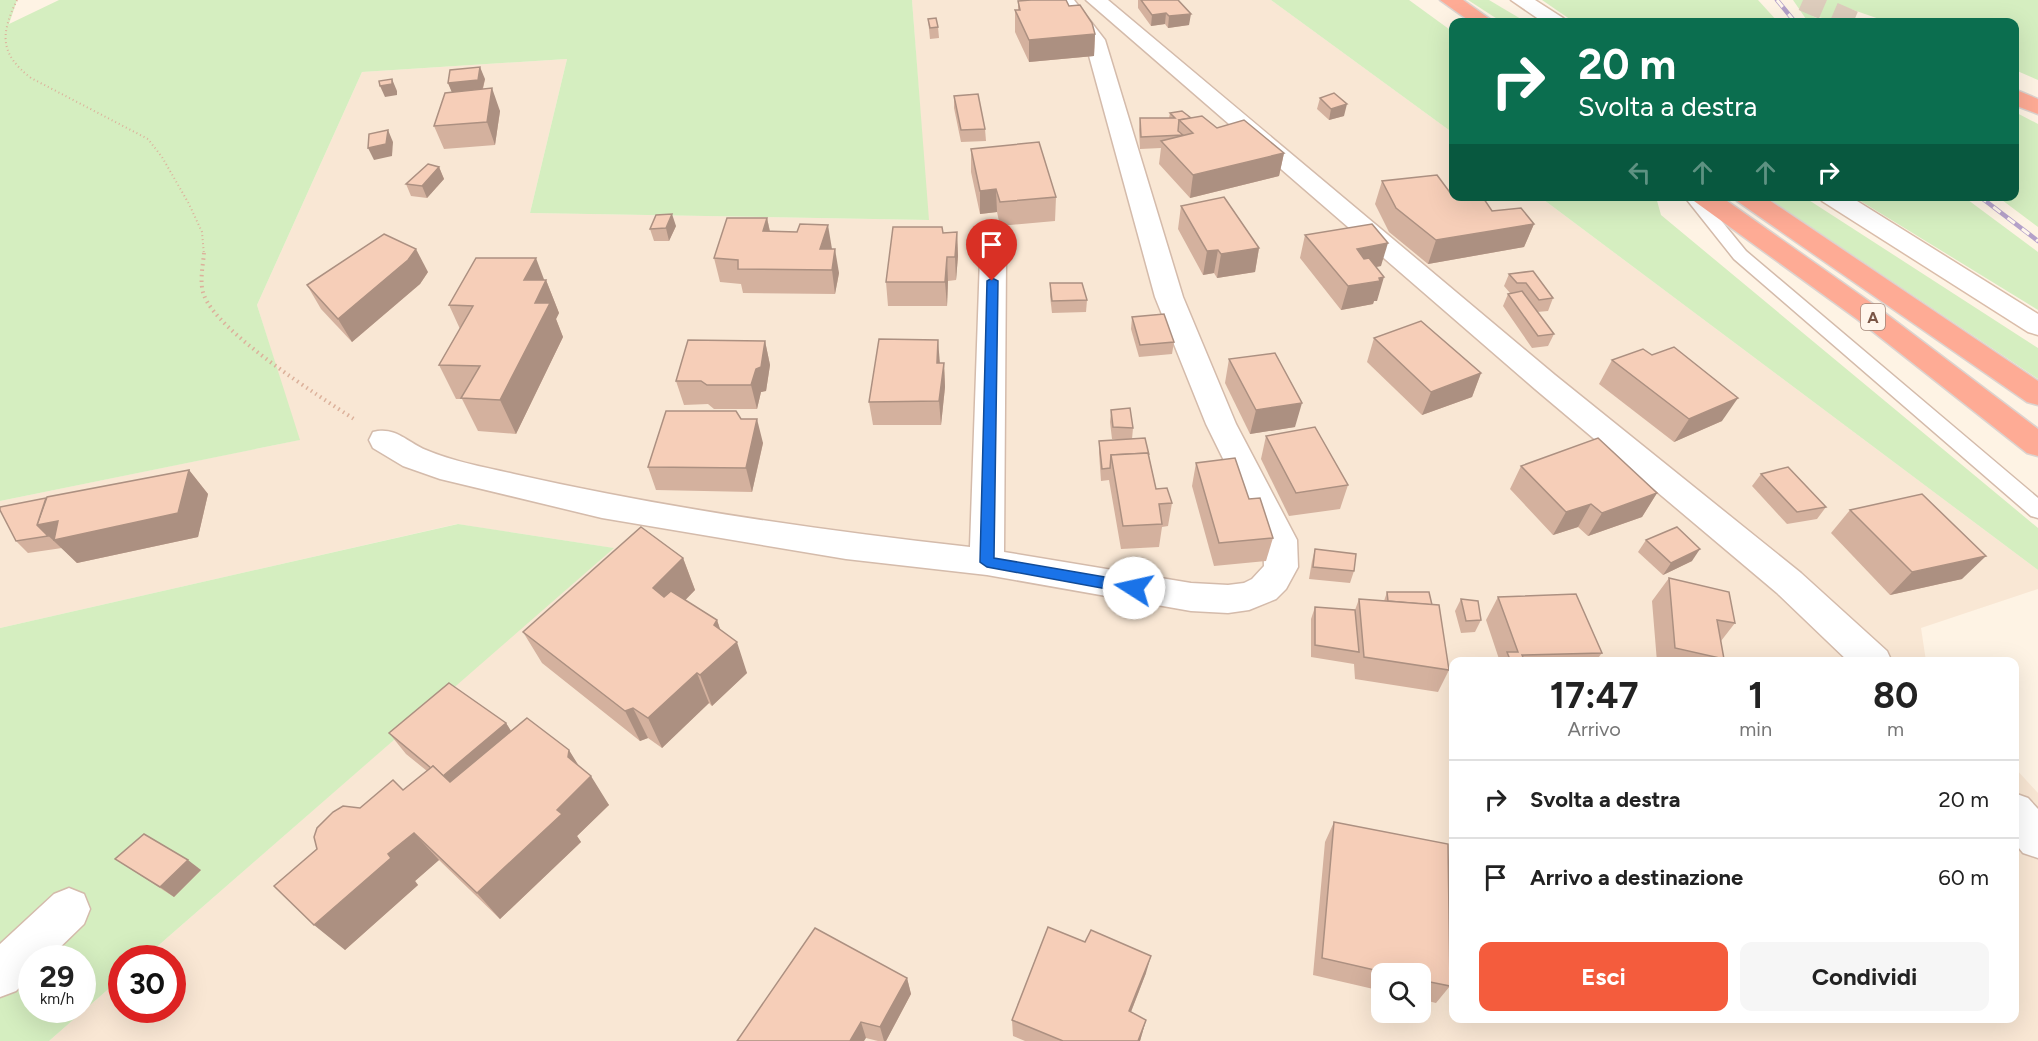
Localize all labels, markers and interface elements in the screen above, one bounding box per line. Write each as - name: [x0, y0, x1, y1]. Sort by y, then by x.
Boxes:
- text: 20 m: [1578, 39, 1676, 90]
- icon: right: [1479, 42, 1557, 120]
- text: Svolta a destra: [1578, 90, 1757, 123]
- icon: left: [1623, 156, 1656, 189]
- icon: ahead: [1686, 156, 1719, 189]
- icon: ahead: [1749, 156, 1782, 189]
- icon: right: [1812, 156, 1845, 189]
- pin: [966, 219, 1017, 281]
- icon: arrive: [975, 228, 1008, 261]
- road number: A: [1861, 304, 1885, 330]
- position arrow: [1102, 556, 1166, 620]
- text: 17:47: [1550, 674, 1639, 717]
- text: 1: [1748, 674, 1763, 717]
- text: 80: [1873, 674, 1918, 717]
- text: Arrivo: [1567, 717, 1621, 741]
- text: min: [1739, 717, 1772, 741]
- text: m: [1887, 717, 1904, 741]
- icon: right: [1479, 783, 1512, 816]
- text: Svolta a destra: [1530, 786, 1680, 813]
- text: 20 m: [1938, 786, 1989, 813]
- icon: arrive: [1479, 861, 1512, 894]
- text: Arrivo a destinazione: [1530, 864, 1743, 891]
- text: 60 m: [1938, 864, 1989, 891]
- button: Esci: [1479, 942, 1728, 1011]
- button: Condividi: [1740, 942, 1989, 1011]
- speed limit sign: 30: [108, 945, 186, 1023]
- text: 29: [40, 958, 74, 995]
- map controls: [1371, 963, 1431, 1023]
- button: search: [1371, 963, 1431, 1023]
- text: km/h: [40, 990, 74, 1008]

